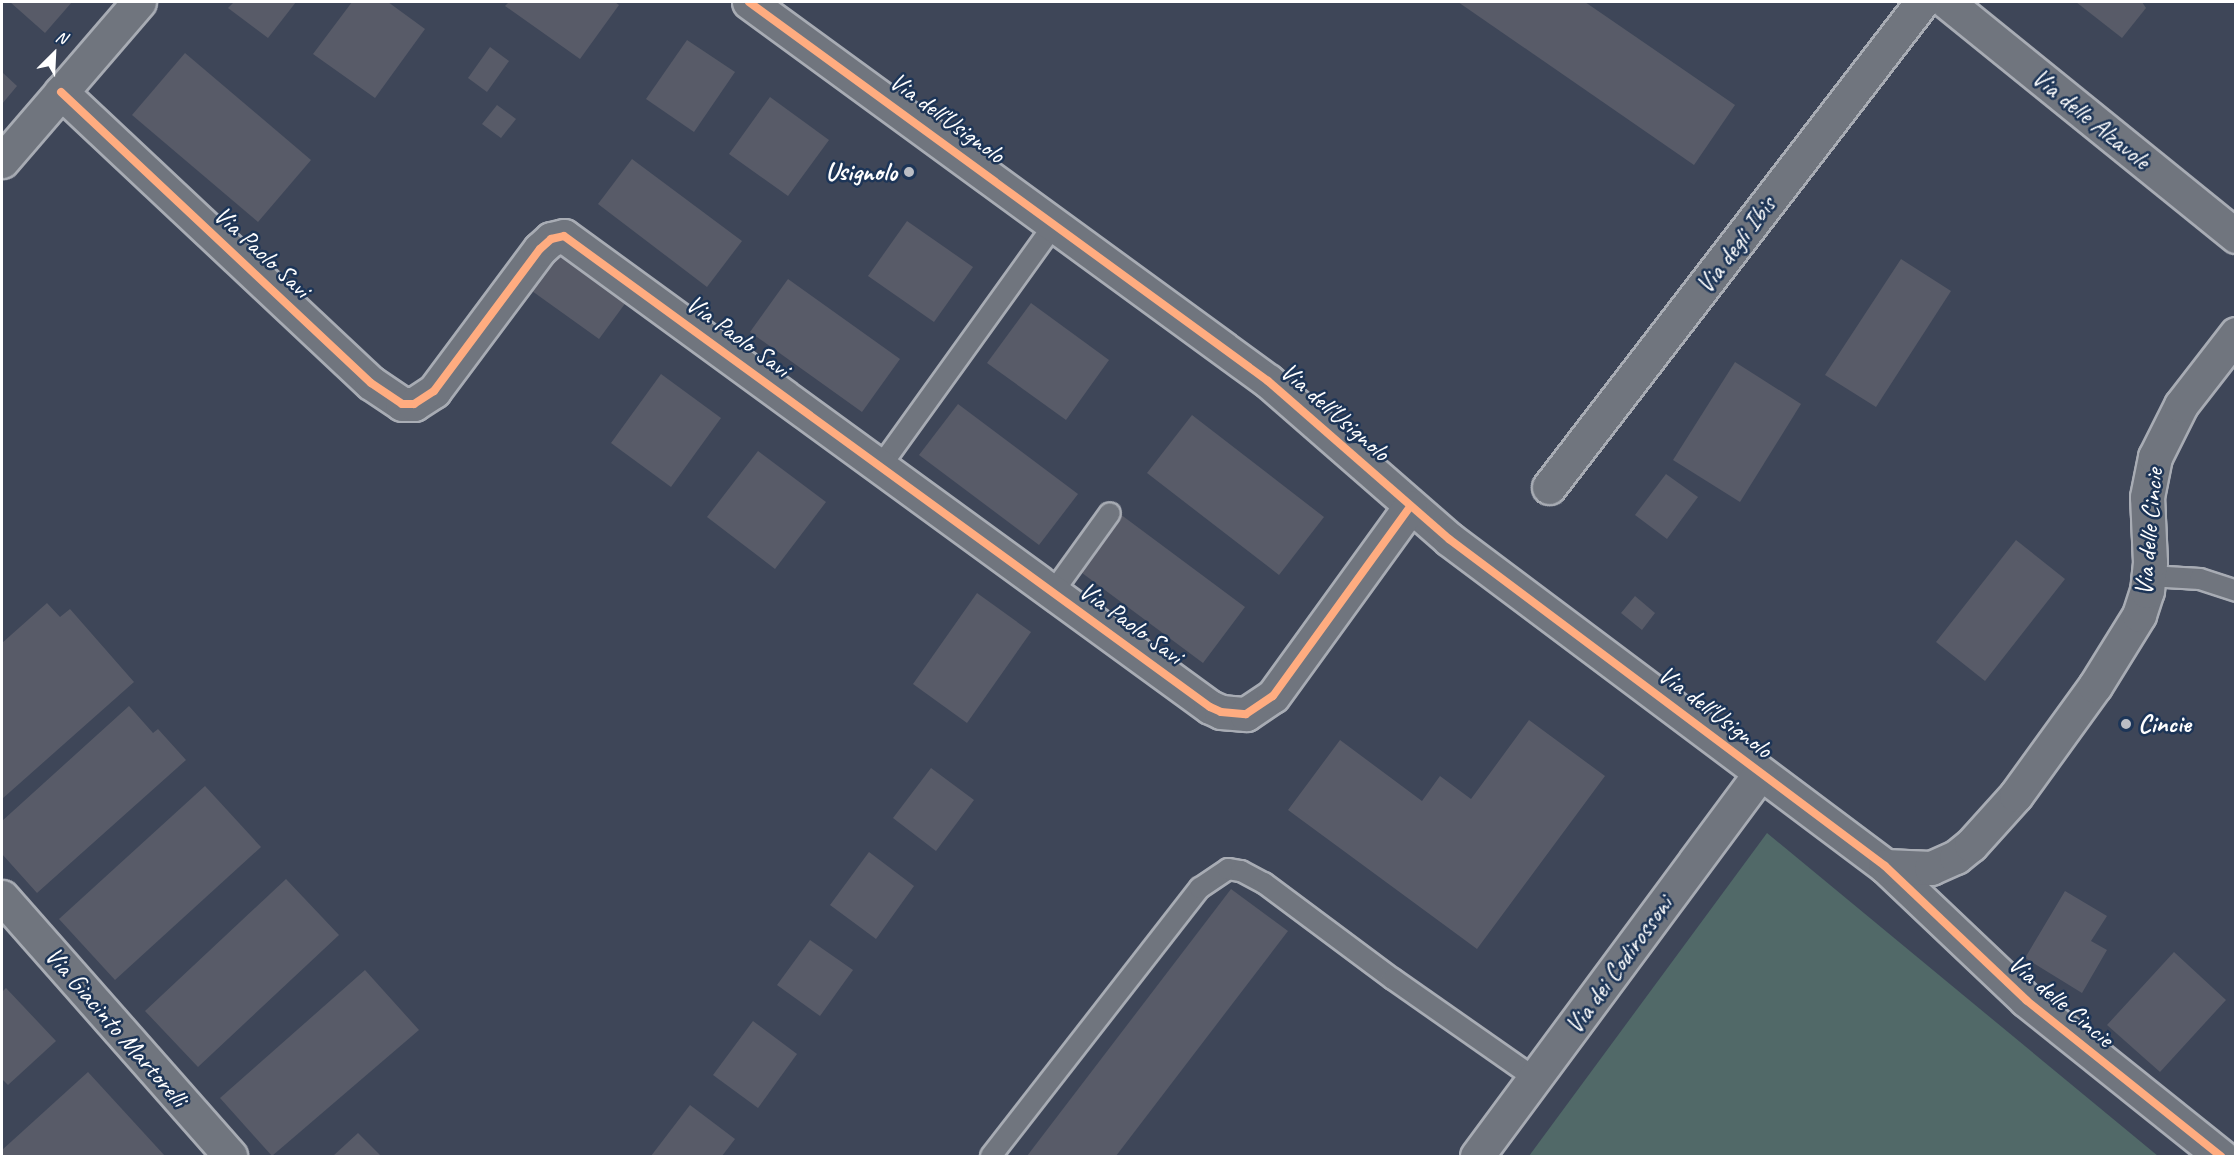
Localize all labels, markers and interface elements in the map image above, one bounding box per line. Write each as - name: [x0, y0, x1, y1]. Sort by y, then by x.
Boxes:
- north arrow: [24, 24, 84, 84]
- text: N: [53, 26, 70, 49]
- street label: Via delle Alzavole: [2025, 62, 2157, 176]
- street label: Via dell'Usignolo: [883, 66, 1011, 170]
- place label: Usignolo: [825, 156, 897, 188]
- marker: Usignolo: [902, 165, 916, 179]
- street label: Via degli Ibis: [1689, 190, 1783, 300]
- street label: Via Paolo Savi: [207, 199, 317, 305]
- street label: Via Paolo Savi: [679, 287, 797, 385]
- street label: Via dell'Usignolo: [1274, 356, 1396, 468]
- street label: Via delle Cincie: [2128, 467, 2170, 597]
- street label: Via Paolo Savi: [1072, 574, 1190, 672]
- street label: Via dell'Usignolo: [1652, 659, 1778, 765]
- place label: Cincie: [2138, 708, 2191, 740]
- marker: Cincie: [2119, 717, 2133, 731]
- street label: Via dei Codirossoni: [1559, 890, 1679, 1040]
- street label: Via Giacinto Martorelli: [38, 941, 194, 1113]
- street label: Via delle Cincie: [2002, 948, 2120, 1054]

